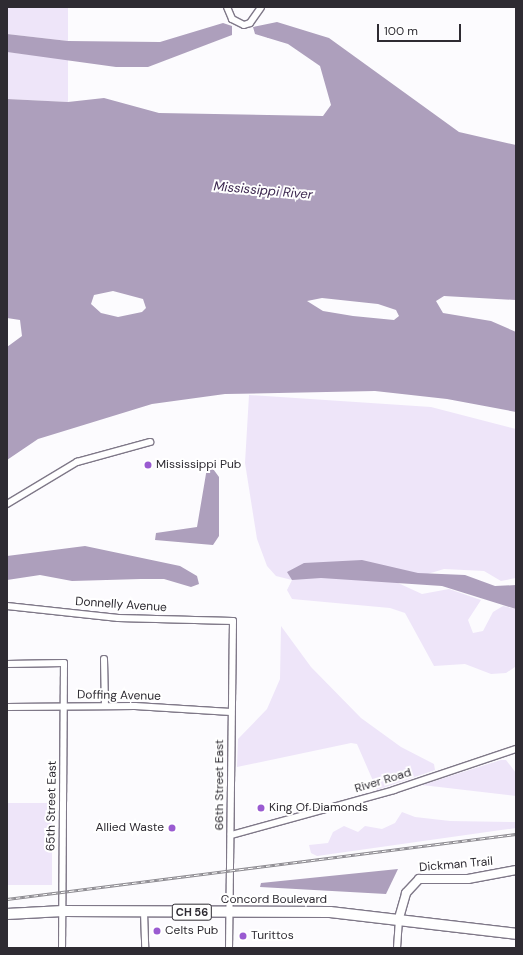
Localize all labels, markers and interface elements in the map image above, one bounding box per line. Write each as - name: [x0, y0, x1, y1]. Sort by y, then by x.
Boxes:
- scale bar: [379, 16, 463, 42]
- text: 100 m: [384, 23, 418, 39]
- water label: Mississippi River: [213, 179, 313, 203]
- place label: Mississippi Pub: [156, 458, 241, 472]
- marker: Mississippi Pub: [143, 460, 153, 470]
- street label: Donnelly Avenue: [75, 595, 167, 615]
- street label: Doffing Avenue: [77, 688, 161, 704]
- street label: 66th Street East: [213, 740, 227, 830]
- street label: 65th Street East: [44, 761, 60, 851]
- street label: River Road: [353, 766, 413, 796]
- place label: King Of Diamonds: [269, 801, 368, 815]
- marker: King Of Diamonds: [256, 803, 266, 813]
- place label: Allied Waste: [96, 821, 164, 835]
- marker: Allied Waste: [167, 823, 177, 833]
- street label: Dickman Trail: [419, 855, 493, 875]
- street label: Concord Boulevard: [221, 893, 327, 907]
- road number: CH 56: [171, 903, 213, 921]
- place label: Celts Pub: [165, 924, 218, 938]
- marker: Celts Pub: [152, 926, 162, 936]
- place label: Turittos: [251, 929, 294, 943]
- marker: Turittos: [238, 931, 248, 941]

